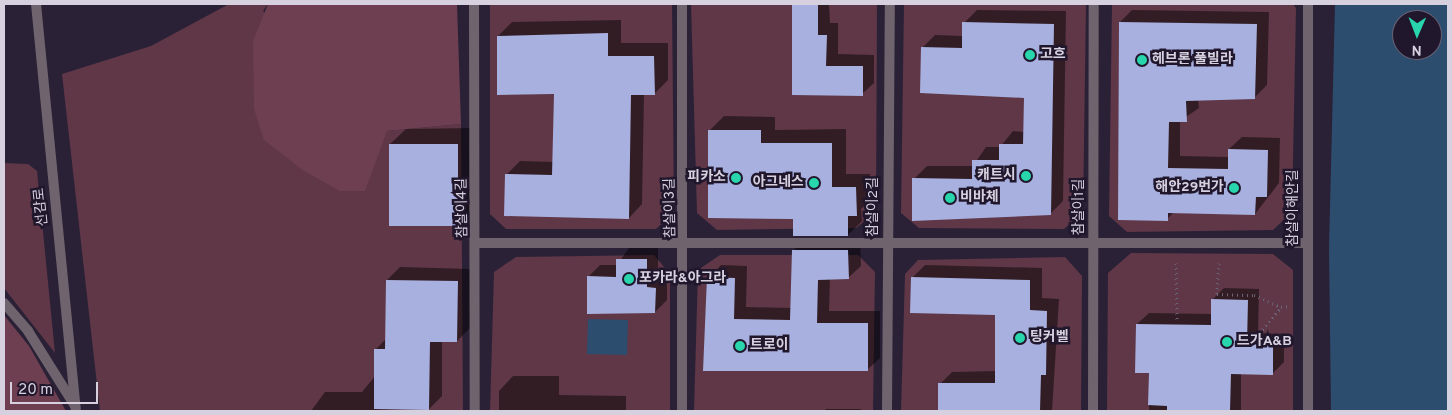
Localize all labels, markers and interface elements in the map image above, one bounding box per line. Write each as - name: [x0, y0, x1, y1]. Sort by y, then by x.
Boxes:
- north arrow: [1392, 10, 1442, 60]
- text: N: [1412, 41, 1422, 58]
- place label: 고흐: [1040, 47, 1066, 63]
- marker: 고흐: [1024, 49, 1036, 61]
- place label: 헤브론 풀빌라: [1152, 52, 1233, 68]
- marker: 헤브론 풀빌라: [1136, 54, 1148, 66]
- place label: 캐트시: [977, 168, 1016, 184]
- street label: 참살이해안길: [1286, 169, 1302, 247]
- place label: 피카소: [687, 170, 726, 186]
- marker: 캐트시: [1020, 170, 1032, 182]
- marker: 피카소: [730, 172, 742, 184]
- place label: 아그네스: [752, 175, 804, 191]
- marker: 아그네스: [808, 177, 820, 189]
- street label: 참살이2길: [866, 177, 882, 237]
- street label: 참살이4길: [454, 178, 472, 238]
- street label: 참살이3길: [662, 178, 680, 238]
- street label: 참살이1길: [1072, 179, 1088, 235]
- place label: 해안29번가: [1155, 180, 1224, 196]
- marker: 해안29번가: [1228, 182, 1240, 194]
- street label: 선감로: [32, 187, 52, 227]
- place label: 비바체: [960, 190, 999, 206]
- marker: 비바체: [944, 192, 956, 204]
- place label: 포카라&아그라: [639, 271, 726, 287]
- marker: 포카라&아그라: [623, 273, 635, 285]
- place label: 팅커벨: [1030, 330, 1069, 346]
- marker: 팅커벨: [1014, 332, 1026, 344]
- place label: 드가A&B: [1237, 334, 1292, 350]
- marker: 드가A&B: [1221, 336, 1233, 348]
- place label: 트로이: [750, 338, 789, 354]
- marker: 트로이: [734, 340, 746, 352]
- scale bar: [12, 372, 100, 404]
- text: 20 m: [18, 381, 53, 400]

